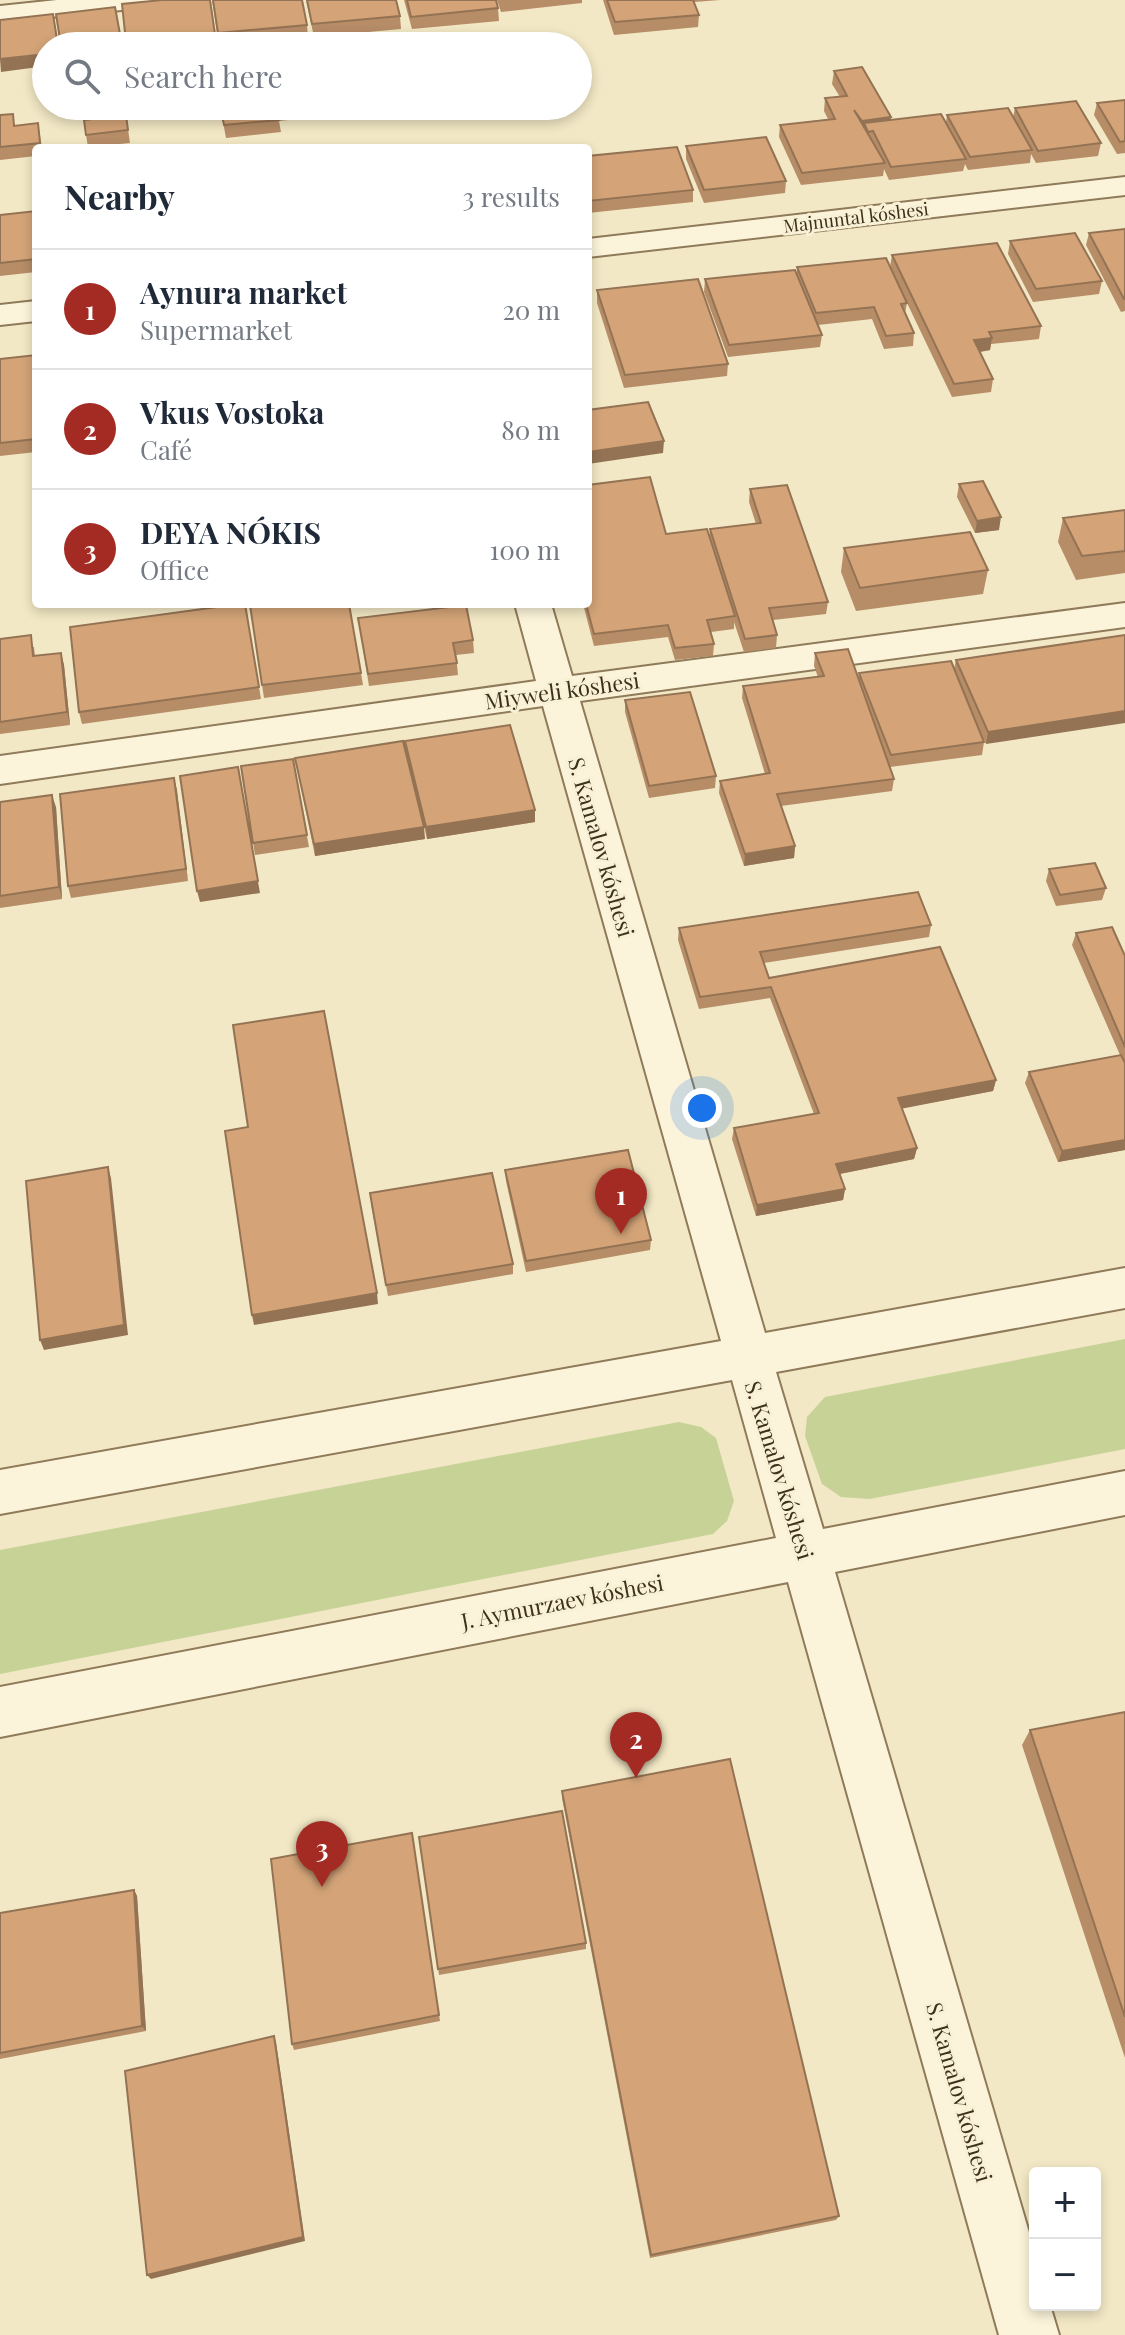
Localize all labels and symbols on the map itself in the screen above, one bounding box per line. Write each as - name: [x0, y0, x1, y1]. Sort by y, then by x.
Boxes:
- street label: Majnuntal kóshesi: [782, 196, 930, 238]
- street label: Miyweli kóshesi: [483, 664, 641, 716]
- street label: S. Kamalov kóshesi: [562, 754, 642, 940]
- your location: [682, 1088, 722, 1128]
- pin: 1: [595, 1168, 647, 1234]
- street label: S. Kamalov kóshesi: [739, 1377, 821, 1563]
- street label: J. Aymurzaev kóshesi: [457, 1567, 666, 1636]
- pin: 2: [610, 1712, 662, 1778]
- pin: 3: [296, 1821, 348, 1887]
- street label: S. Kamalov kóshesi: [920, 1999, 1000, 2185]

